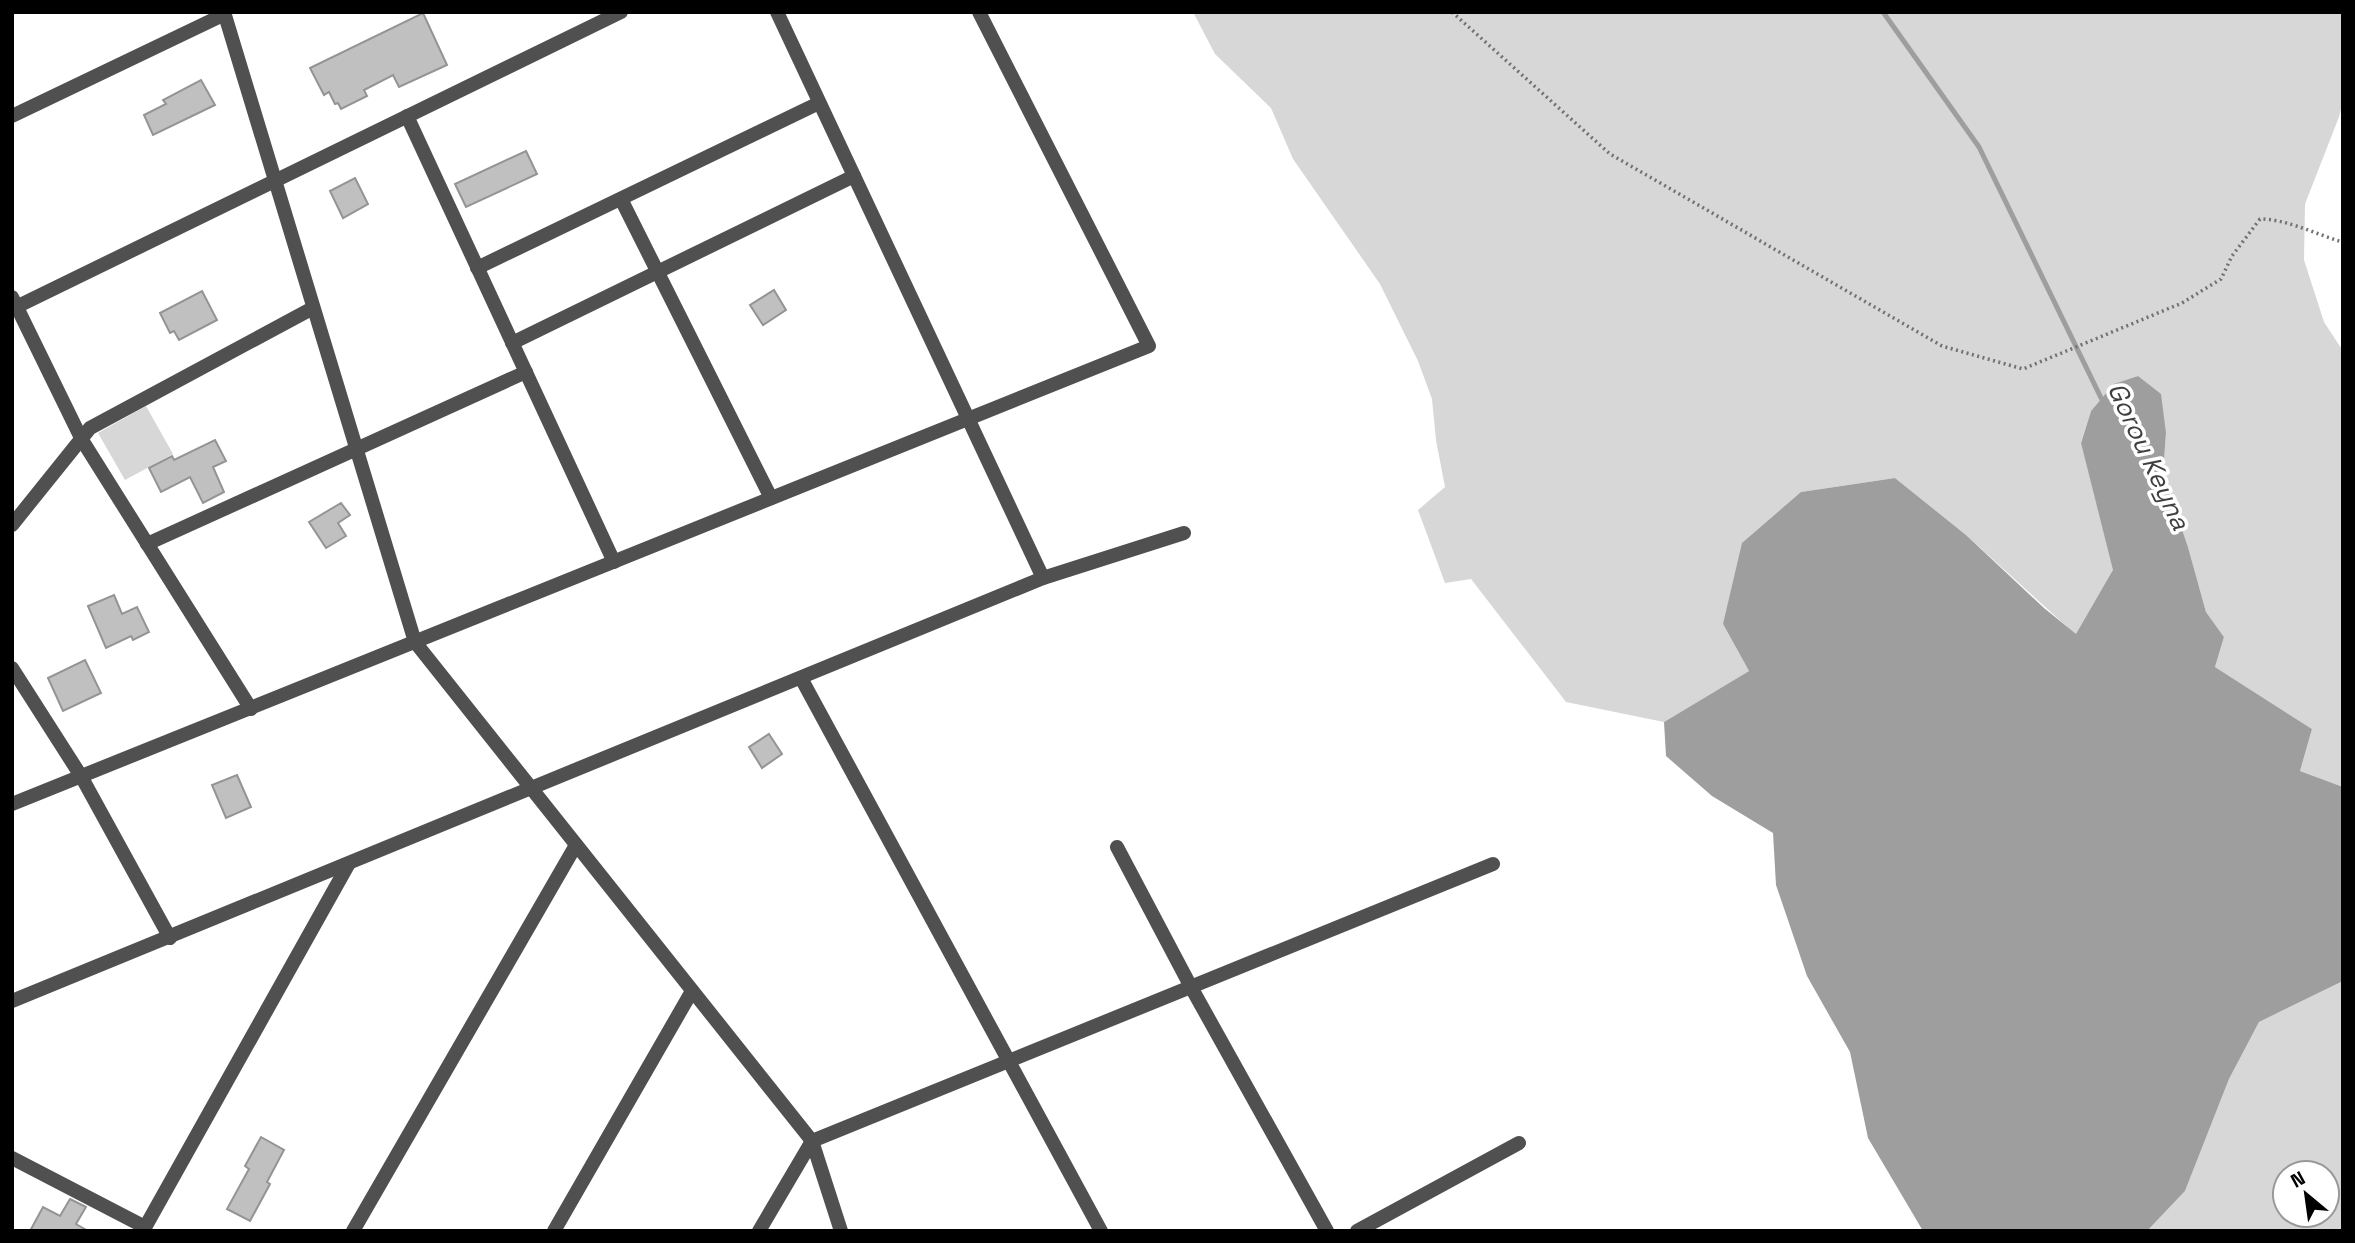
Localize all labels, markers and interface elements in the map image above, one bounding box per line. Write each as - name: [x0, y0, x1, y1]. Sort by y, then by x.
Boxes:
- water label: Gorou Keyna: [2100, 377, 2198, 536]
- north arrow: [2271, 1159, 2341, 1229]
- text: N: [2286, 1166, 2310, 1194]

